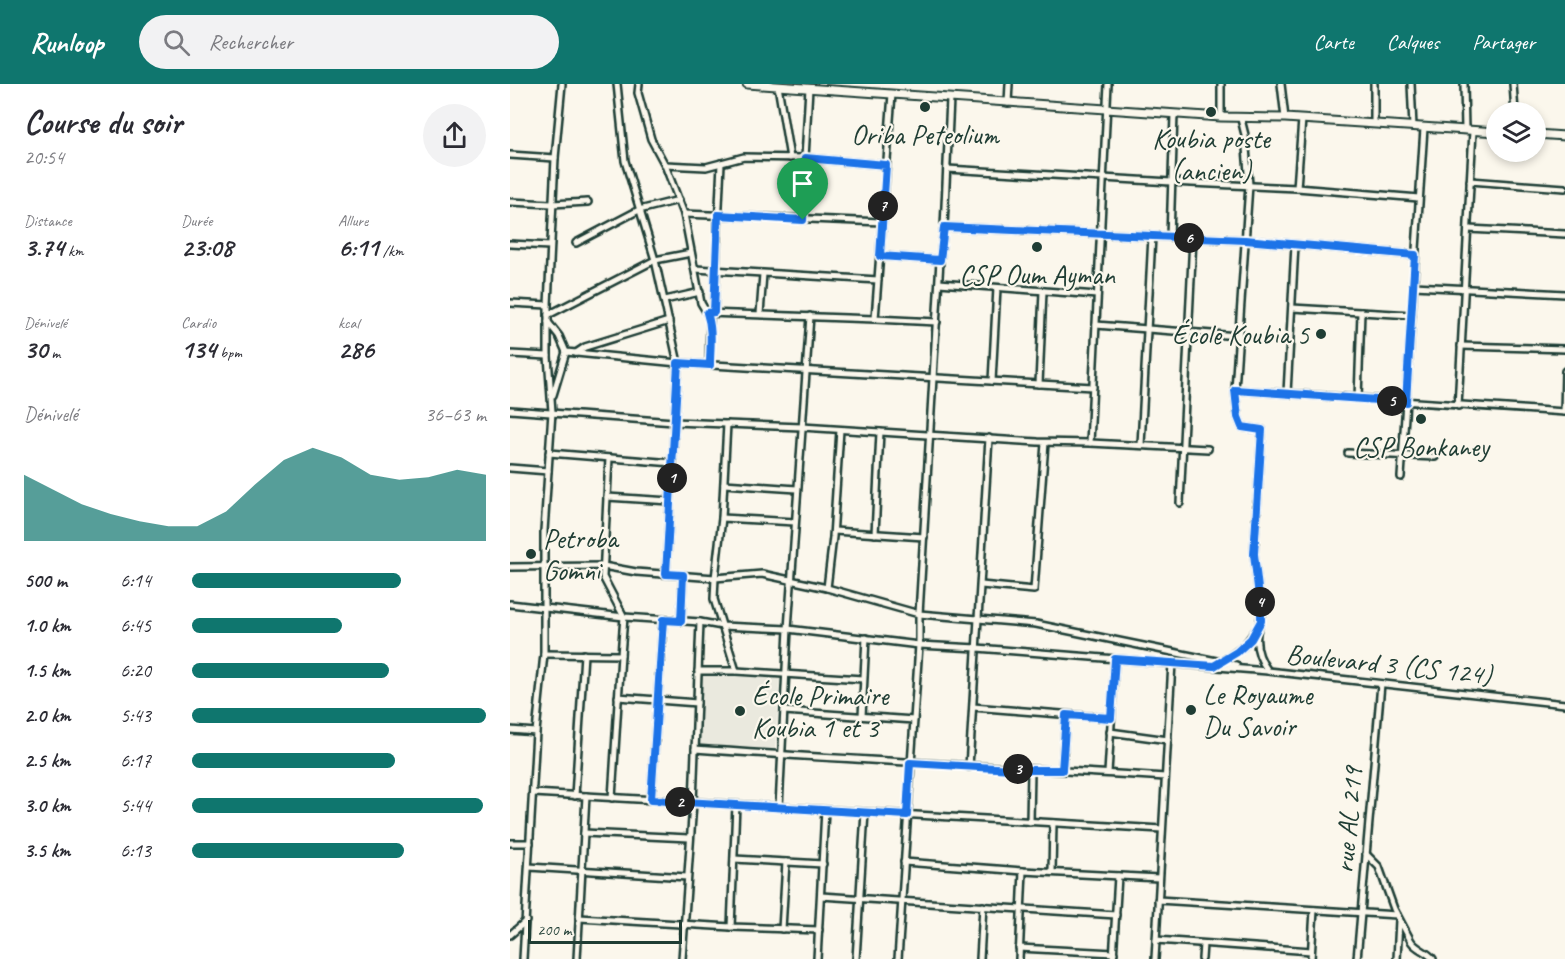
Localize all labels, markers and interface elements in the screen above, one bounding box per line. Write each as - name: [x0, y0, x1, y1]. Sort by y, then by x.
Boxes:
- search box: [139, 15, 559, 69]
- text: Runloop: [30, 25, 103, 60]
- icon: search: [160, 26, 193, 59]
- text: Rechercher: [208, 28, 293, 56]
- text: Carte: [1313, 29, 1354, 55]
- text: Calques: [1387, 29, 1439, 55]
- text: Partager: [1472, 29, 1535, 55]
- marker: Oriba Peteolium: [918, 100, 932, 114]
- text: Course du soir: [24, 101, 182, 143]
- map controls: [1486, 102, 1546, 162]
- button: layers: [1486, 102, 1546, 162]
- button: share: [423, 104, 486, 167]
- marker: Koubia poste (ancien): [1204, 105, 1218, 119]
- place label: Oriba Peteolium: [851, 117, 1001, 152]
- place label: Koubia poste (ancien): [1152, 121, 1272, 188]
- text: 20:54: [24, 145, 64, 170]
- pin: [777, 158, 828, 220]
- icon: arrive: [786, 167, 819, 200]
- pin: 7: [868, 191, 898, 221]
- text: 7: [879, 196, 887, 216]
- text: Distance: [24, 211, 72, 231]
- text: Durée: [181, 211, 212, 231]
- text: Allure: [338, 211, 368, 231]
- pin: 6: [1174, 223, 1204, 253]
- text: 6: [1185, 228, 1193, 248]
- text: 3.74: [24, 231, 64, 264]
- text: 23:08: [181, 231, 233, 264]
- text: 6:11: [338, 231, 379, 264]
- marker: CSP Oum Ayman: [1030, 240, 1044, 254]
- text: km: [64, 241, 84, 261]
- text: /km: [379, 241, 404, 261]
- place label: CSP Oum Ayman: [959, 257, 1116, 292]
- text: Dénivelé: [24, 313, 67, 333]
- text: Cardio: [181, 313, 216, 333]
- text: kcal: [338, 313, 359, 333]
- place label: École Koubia 5: [1172, 317, 1310, 352]
- marker: École Koubia 5: [1314, 327, 1328, 341]
- text: 30: [24, 333, 47, 366]
- text: 134: [181, 333, 216, 366]
- text: 286: [338, 333, 374, 366]
- text: m: [47, 343, 60, 363]
- text: bpm: [216, 343, 242, 363]
- pin: 5: [1377, 386, 1407, 416]
- text: 5: [1389, 391, 1395, 411]
- text: Dénivelé: [24, 402, 78, 427]
- text: 36–63 m: [425, 402, 486, 427]
- marker: CSP Bonkaney: [1414, 412, 1428, 426]
- place label: CSP Bonkaney: [1353, 429, 1491, 464]
- pin: 1: [657, 463, 687, 493]
- text: 1: [668, 468, 676, 488]
- place label: Petroba Gomni: [543, 521, 620, 588]
- marker: Petroba Gomni: [524, 547, 538, 561]
- text: 500 m: [24, 568, 67, 593]
- text: 6:14: [120, 568, 151, 593]
- pin: 4: [1245, 587, 1275, 617]
- text: 4: [1256, 592, 1264, 612]
- text: 1.0 km: [24, 613, 71, 638]
- text: 6:45: [120, 613, 151, 638]
- street label: Boulevard 3 (CS 124): [1285, 636, 1495, 692]
- text: 1.5 km: [24, 658, 70, 683]
- text: 6:20: [120, 658, 151, 683]
- place label: Le Royaume Du Savoir: [1203, 677, 1314, 744]
- place label: École Primaire Koubia 1 et 3: [752, 678, 890, 745]
- text: 2.0 km: [24, 703, 71, 728]
- text: 5:43: [120, 703, 151, 728]
- marker: Le Royaume Du Savoir: [1184, 703, 1198, 717]
- marker: École Primaire Koubia 1 et 3: [733, 704, 747, 718]
- text: 2.5 km: [24, 748, 70, 773]
- text: 6:17: [120, 748, 151, 773]
- pin: 3: [1003, 754, 1033, 784]
- text: 3: [1014, 759, 1022, 779]
- street label: rue AL 219: [1326, 763, 1370, 875]
- pin: 2: [665, 787, 695, 817]
- text: 2: [676, 792, 684, 812]
- text: 3.0 km: [24, 793, 71, 818]
- text: 5:44: [120, 793, 151, 818]
- text: 3.5 km: [24, 838, 70, 863]
- text: 6:13: [120, 838, 151, 863]
- scale bar: [528, 917, 682, 944]
- text: 200 m: [537, 920, 571, 940]

